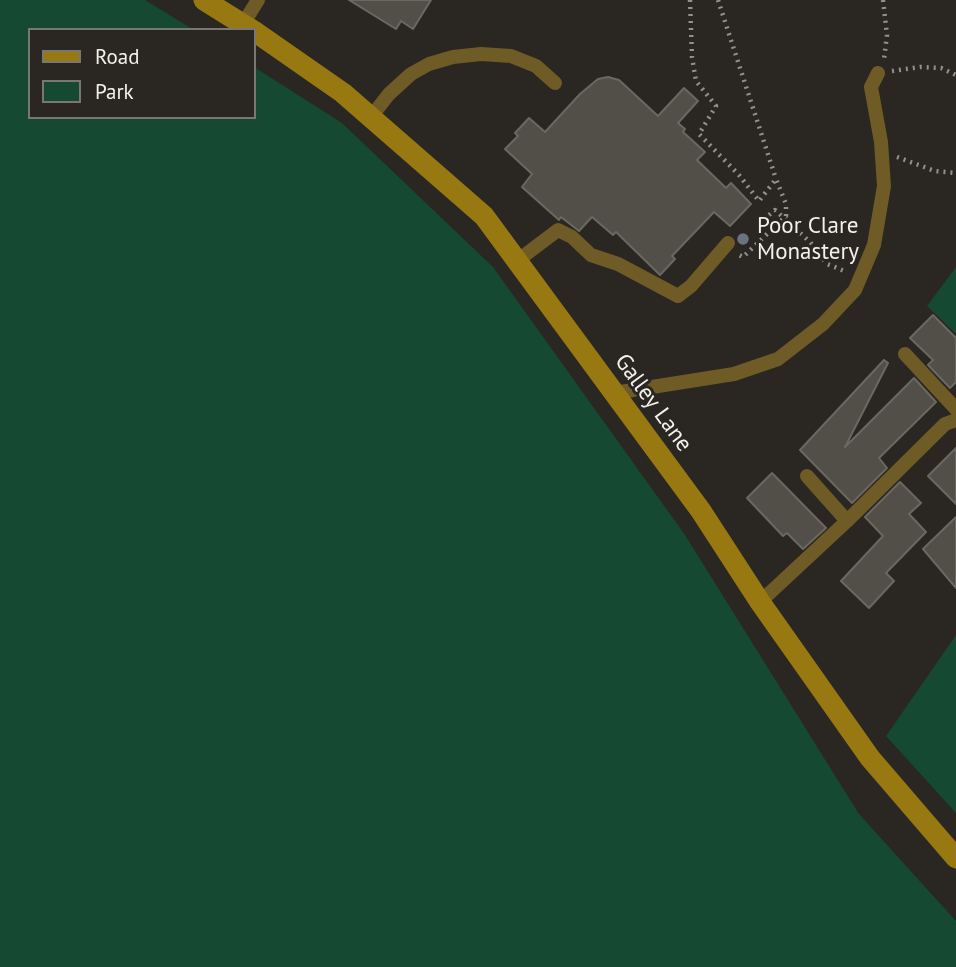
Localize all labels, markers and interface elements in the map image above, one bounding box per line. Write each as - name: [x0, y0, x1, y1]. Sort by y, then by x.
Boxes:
- legend: [28, 28, 256, 119]
- text: Road: [95, 43, 139, 70]
- text: Park: [95, 78, 134, 105]
- place label: Poor Clare Monastery: [757, 212, 859, 266]
- marker: Poor Clare Monastery: [735, 231, 751, 247]
- street label: Galley Lane: [608, 349, 698, 457]

